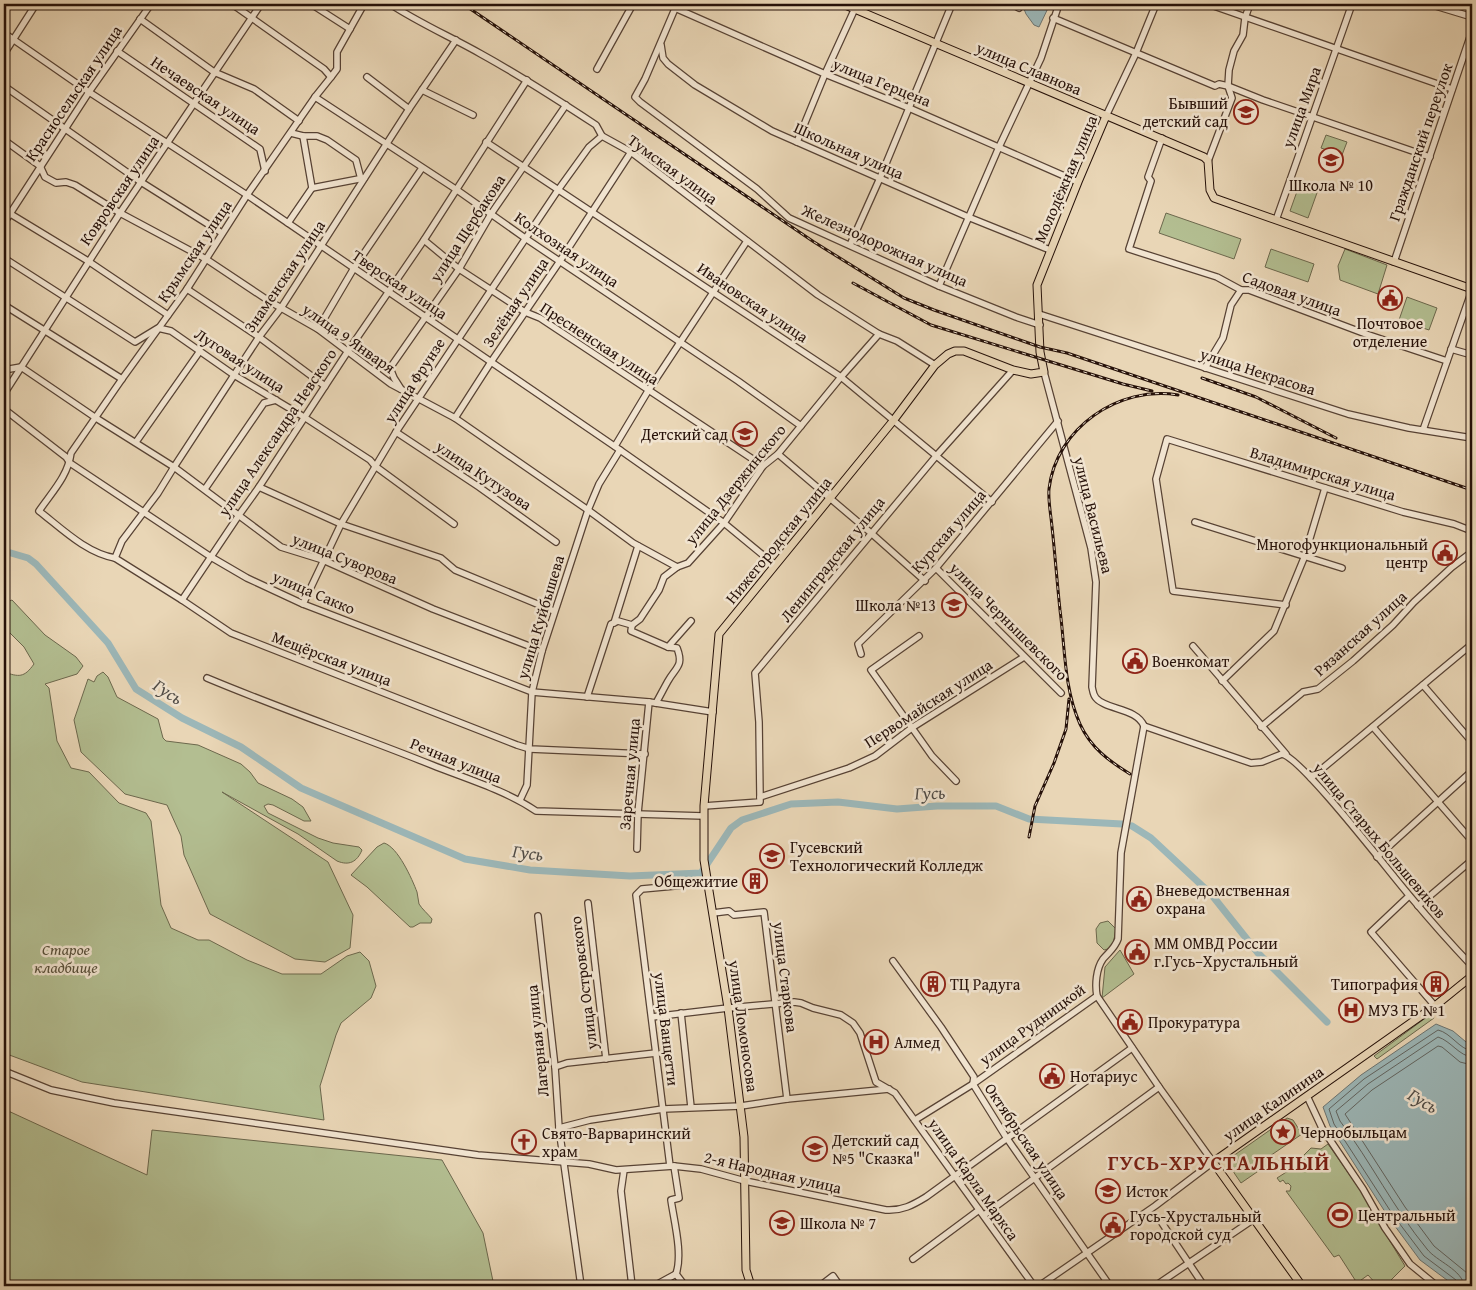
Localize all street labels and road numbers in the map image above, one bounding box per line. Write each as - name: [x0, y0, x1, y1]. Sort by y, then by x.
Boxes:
- street label: Красносельская улица: [18, 20, 128, 166]
- street label: улица Славнова: [972, 35, 1086, 101]
- street label: Нечаевская улица: [146, 49, 266, 141]
- street label: улица Герцена: [828, 51, 935, 113]
- street label: Гражданский переулок: [1382, 59, 1458, 224]
- street label: улица Мира: [1275, 63, 1327, 152]
- street label: Молодёжная улица: [1027, 111, 1103, 247]
- street label: Школьная улица: [790, 115, 908, 185]
- street label: Тумская улица: [623, 128, 723, 210]
- street label: Ковровская улица: [73, 130, 165, 250]
- street label: улица Щербакова: [423, 169, 511, 287]
- street label: Крымская улица: [151, 195, 237, 307]
- street label: Железнодорожная улица: [797, 197, 972, 293]
- street label: Колхозная улица: [510, 205, 625, 293]
- street label: Знаменская улица: [237, 215, 331, 337]
- street label: Тверская улица: [347, 243, 453, 325]
- street label: Зелёная улица: [476, 252, 554, 352]
- street label: Ивановская улица: [693, 256, 814, 348]
- street label: Садовая улица: [1239, 264, 1345, 322]
- street label: Пресненская улица: [536, 295, 665, 391]
- street label: улица 9 Января: [297, 296, 400, 379]
- street label: Луговая улица: [190, 322, 290, 398]
- street label: улица Фрунзе: [377, 333, 451, 428]
- street label: улица Некрасова: [1196, 341, 1319, 401]
- street label: улица Александра Невского: [211, 343, 342, 522]
- street label: улица Дзержинского: [678, 419, 791, 550]
- street label: улица Кутузова: [430, 433, 537, 516]
- street label: Владимирская улица: [1247, 439, 1399, 507]
- street label: улица Васильева: [1068, 453, 1120, 576]
- street label: Нижегородская улица: [719, 471, 837, 609]
- street label: Курская улица: [905, 483, 992, 578]
- street label: Ленинградская улица: [774, 491, 890, 627]
- street label: улица Суворова: [288, 526, 402, 590]
- street label: улица Куйбышева: [509, 552, 570, 683]
- street label: улица Чернышевского: [944, 556, 1074, 686]
- street label: улица Сакко: [268, 563, 359, 620]
- street label: Рязанская улица: [1308, 584, 1412, 682]
- street label: Мещёрская улица: [269, 624, 396, 692]
- street label: Первомайская улица: [859, 652, 997, 754]
- street label: Заречная улица: [612, 717, 646, 831]
- street label: Речная улица: [407, 731, 506, 789]
- street label: улица Старых Большевиков: [1307, 756, 1453, 923]
- street label: улица Островского: [563, 915, 603, 1052]
- street label: улица Старкова: [767, 919, 805, 1034]
- street label: улица Ломоносова: [723, 958, 765, 1094]
- street label: улица Ванцетти: [648, 970, 686, 1088]
- street label: улица Рудницкой: [973, 977, 1090, 1071]
- street label: Лагерная улица: [519, 983, 555, 1098]
- street label: улица Калинина: [1217, 1059, 1329, 1147]
- street label: Октябрьская улица: [979, 1078, 1075, 1204]
- street label: улица Карла Маркса: [922, 1112, 1026, 1245]
- street label: 2-я Народная улица: [702, 1145, 844, 1200]

